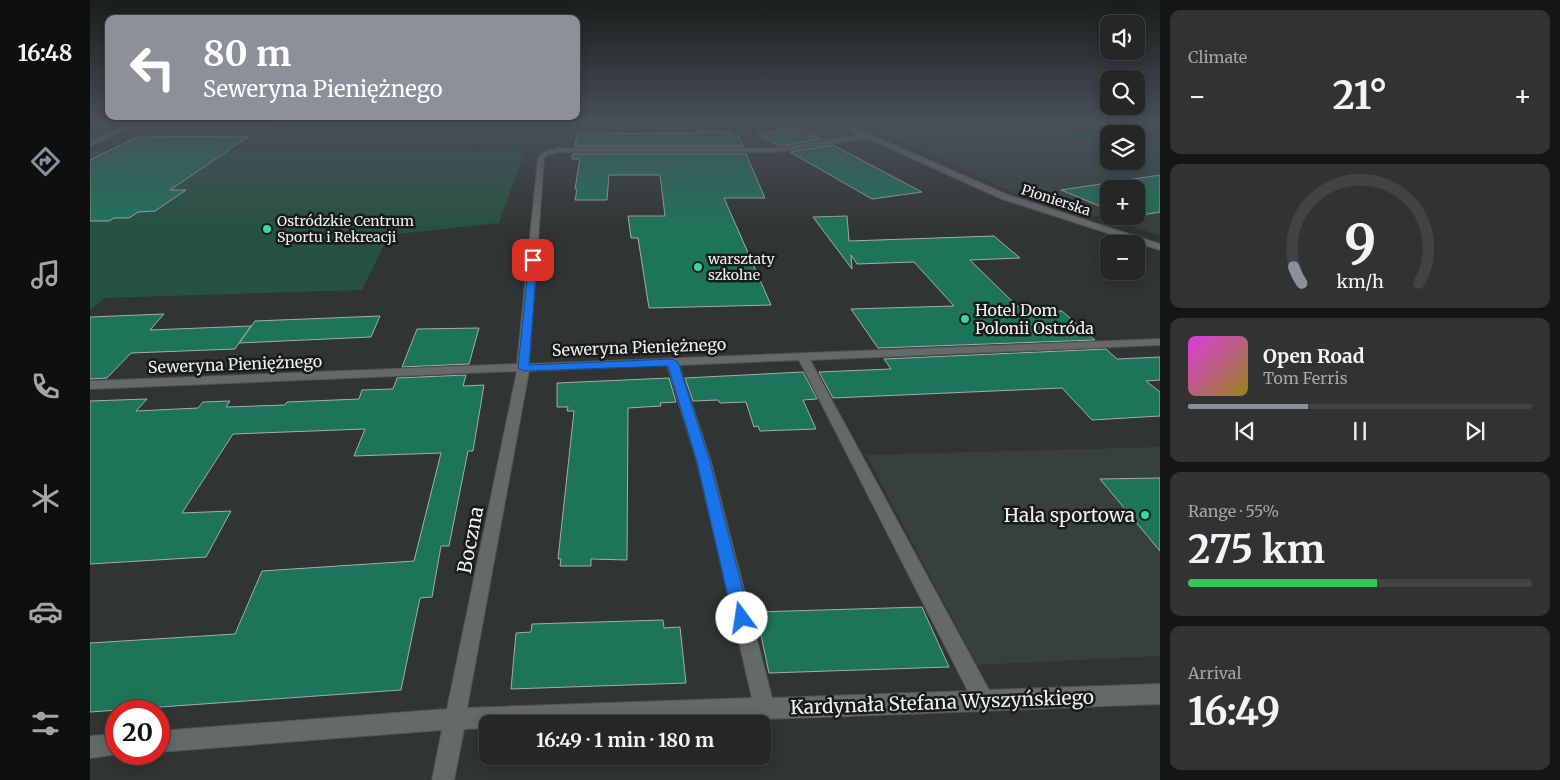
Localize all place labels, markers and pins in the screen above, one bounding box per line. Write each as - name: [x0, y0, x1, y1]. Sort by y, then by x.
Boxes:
- place label: Ostródzkie Centrum Sportu i Rekreacji: [277, 212, 414, 246]
- marker: Ostródzkie Centrum Sportu i Rekreacji: [261, 223, 273, 235]
- pin: [512, 239, 554, 281]
- place label: warsztaty szkolne: [707, 250, 775, 284]
- marker: warsztaty szkolne: [692, 261, 704, 273]
- place label: Hotel Dom Polonii Ostróda: [975, 300, 1094, 338]
- marker: Hotel Dom Polonii Ostróda: [959, 313, 971, 325]
- place label: Hala sportowa: [1004, 503, 1135, 527]
- marker: Hala sportowa: [1139, 509, 1151, 521]

